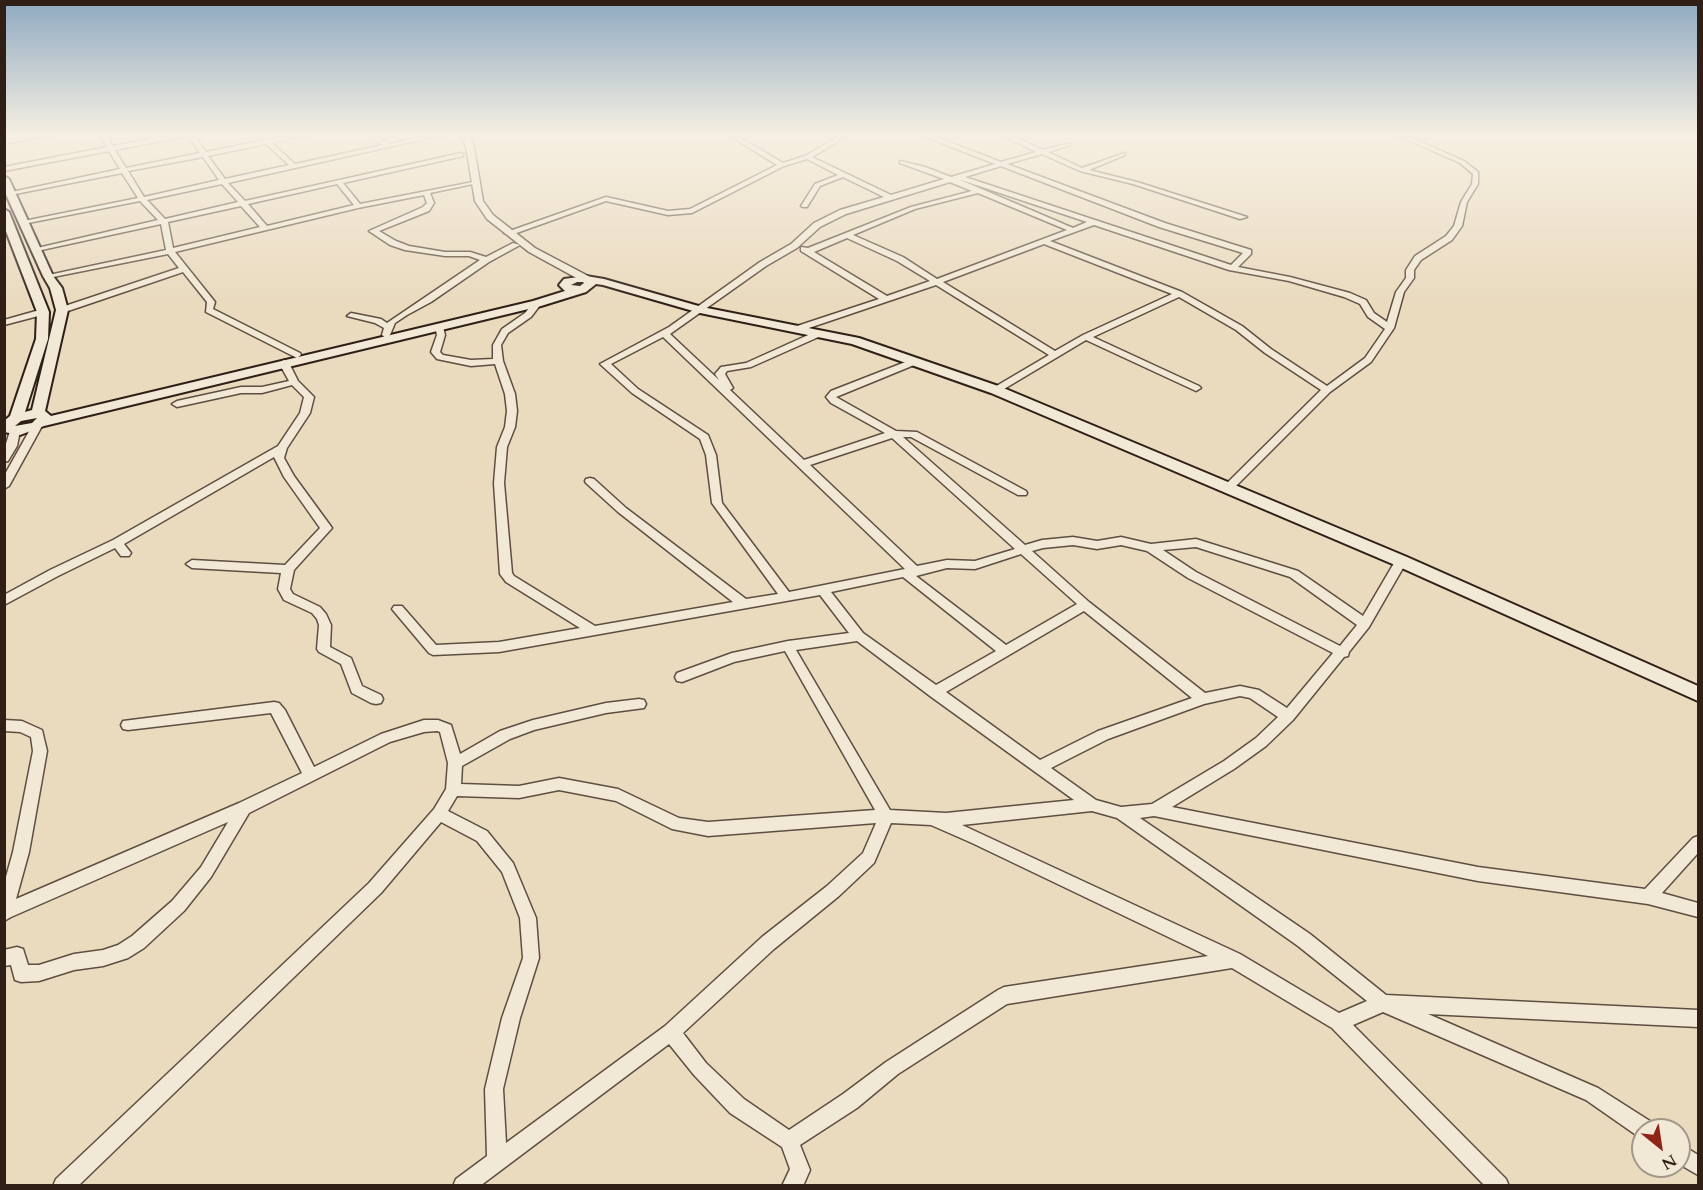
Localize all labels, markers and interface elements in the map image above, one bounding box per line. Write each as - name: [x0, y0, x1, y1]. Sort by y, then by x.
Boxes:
- north arrow: [1631, 1118, 1691, 1178]
- text: N: [1657, 1149, 1681, 1175]

